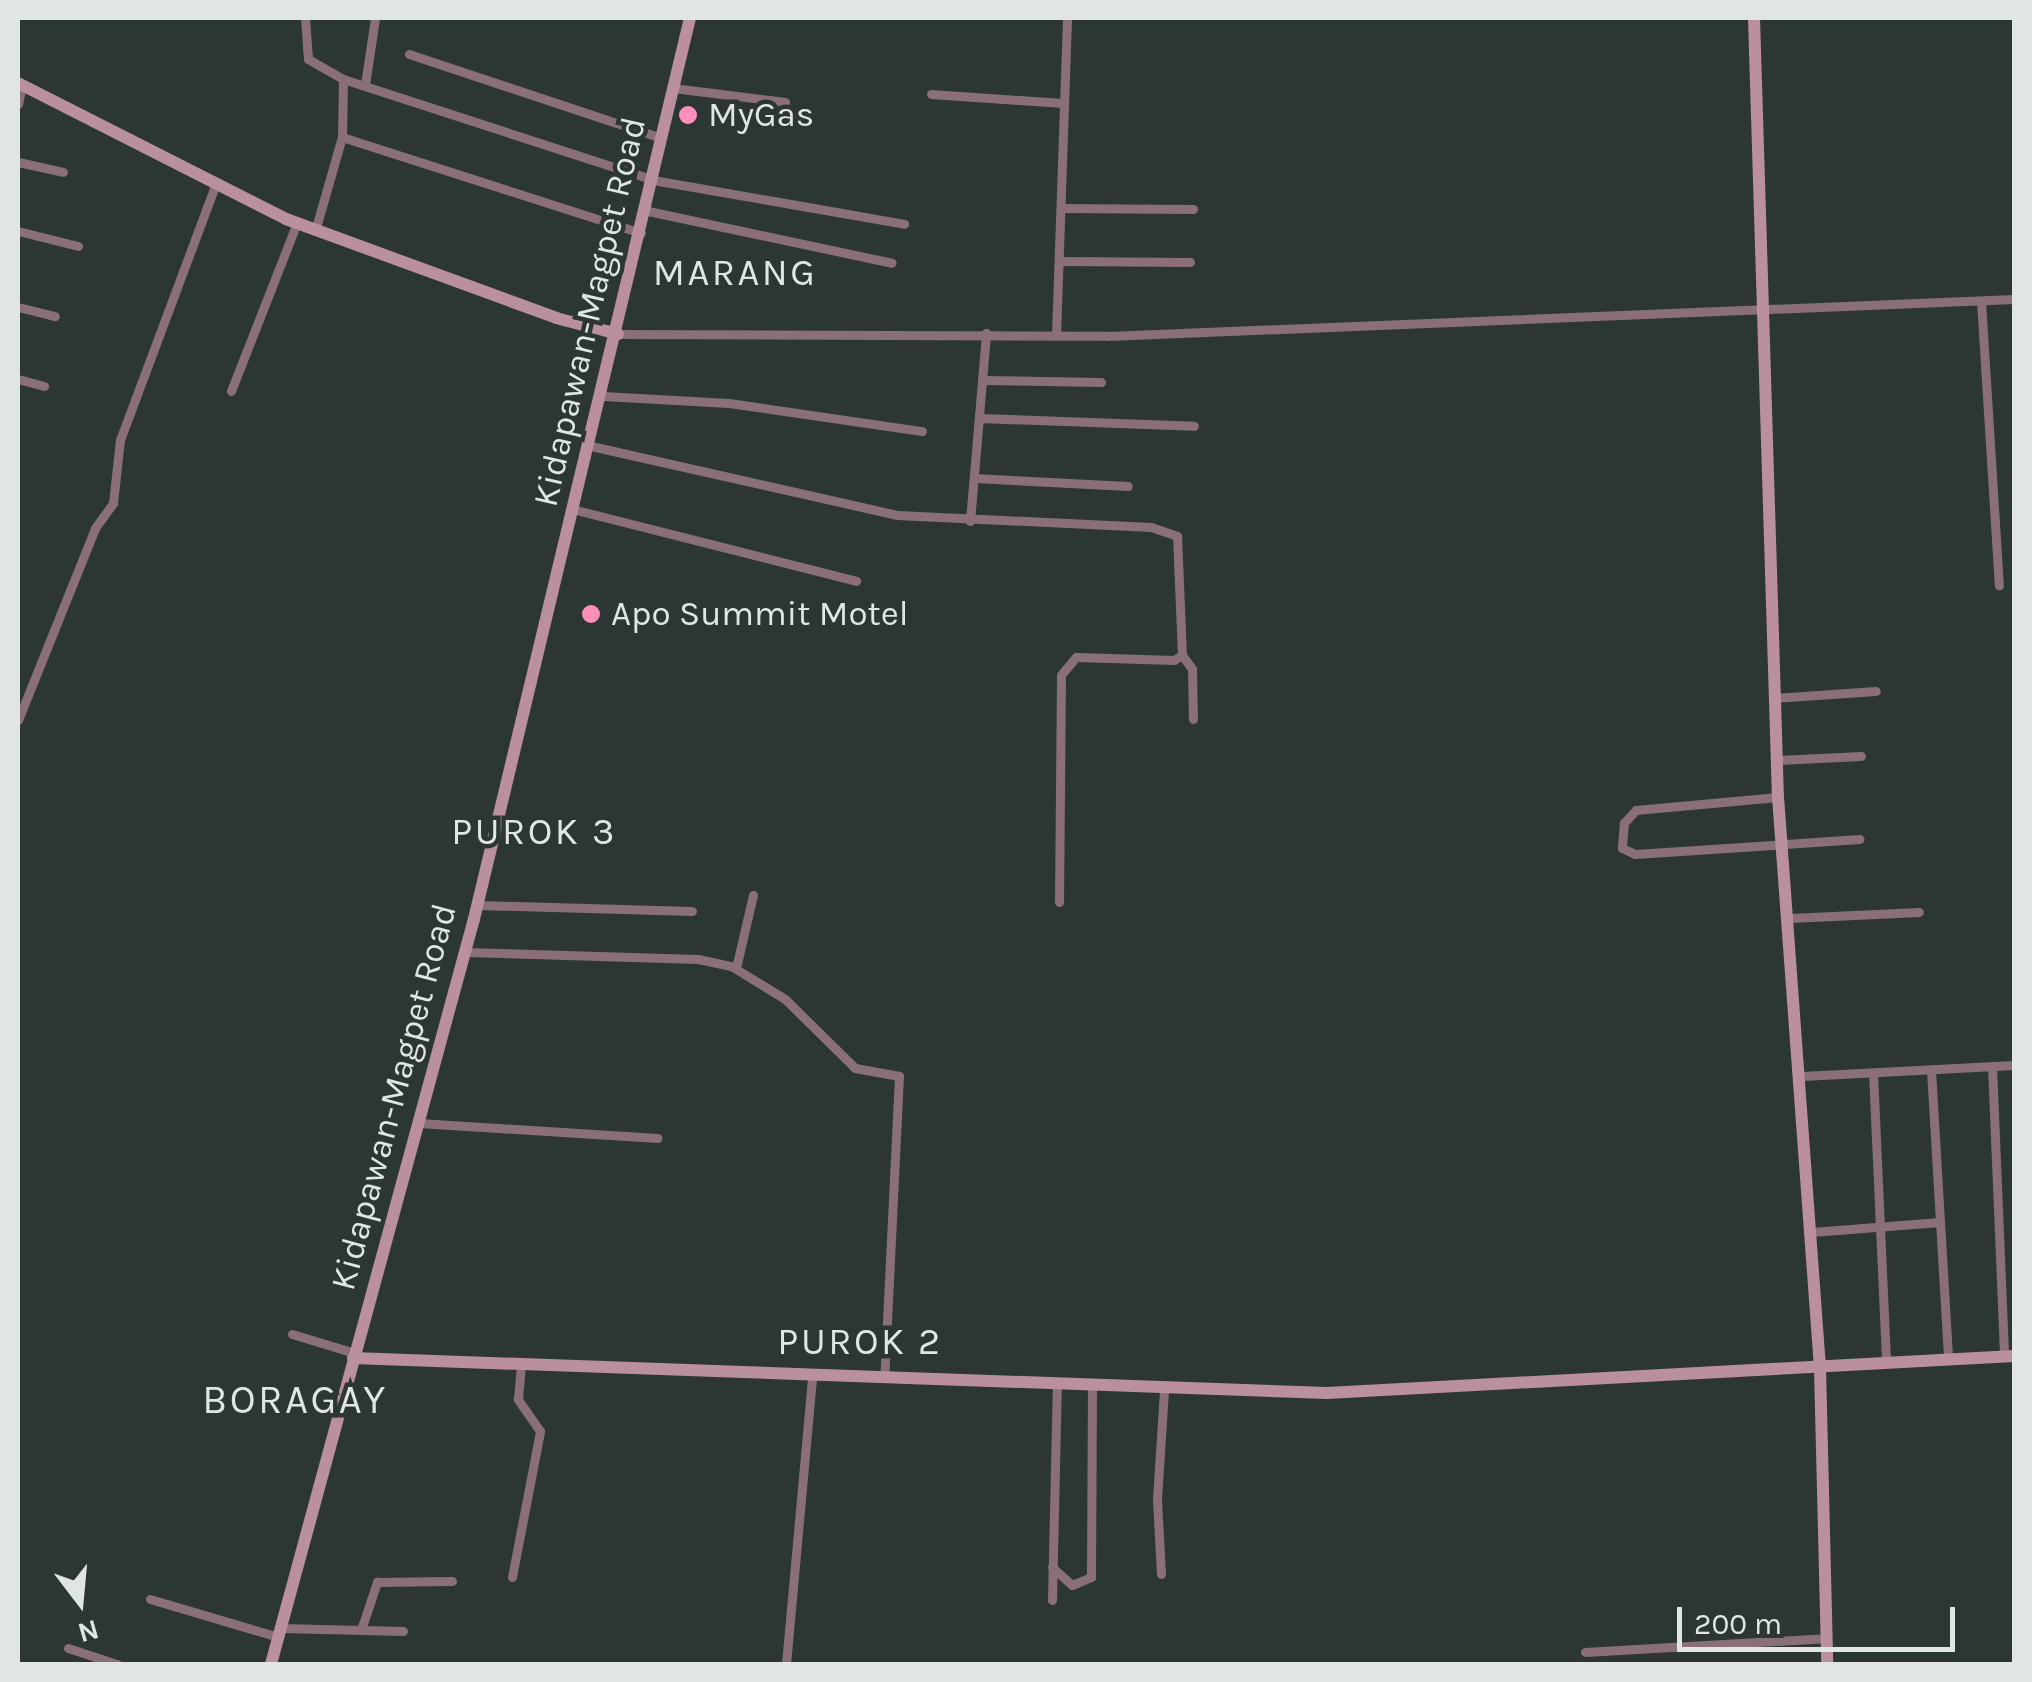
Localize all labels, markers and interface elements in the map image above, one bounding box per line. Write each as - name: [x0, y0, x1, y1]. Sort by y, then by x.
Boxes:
- place label: MyGas: [708, 94, 814, 136]
- marker: MyGas: [677, 104, 699, 126]
- street label: Kidapawan-Magpet Road: [525, 113, 655, 511]
- district label: MARANG: [653, 250, 817, 296]
- place label: Apo Summit Motel: [611, 593, 908, 635]
- marker: Apo Summit Motel: [580, 603, 602, 625]
- district label: PUROK 3: [451, 809, 617, 855]
- street label: Kidapawan-Magpet Road: [322, 899, 466, 1295]
- district label: PUROK 2: [777, 1319, 943, 1365]
- district label: BORAGAY: [202, 1376, 388, 1424]
- north arrow: [30, 1552, 130, 1652]
- scale bar: [1682, 1587, 1960, 1649]
- text: 200 m: [1694, 1606, 1782, 1642]
- text: N: [74, 1613, 103, 1650]

